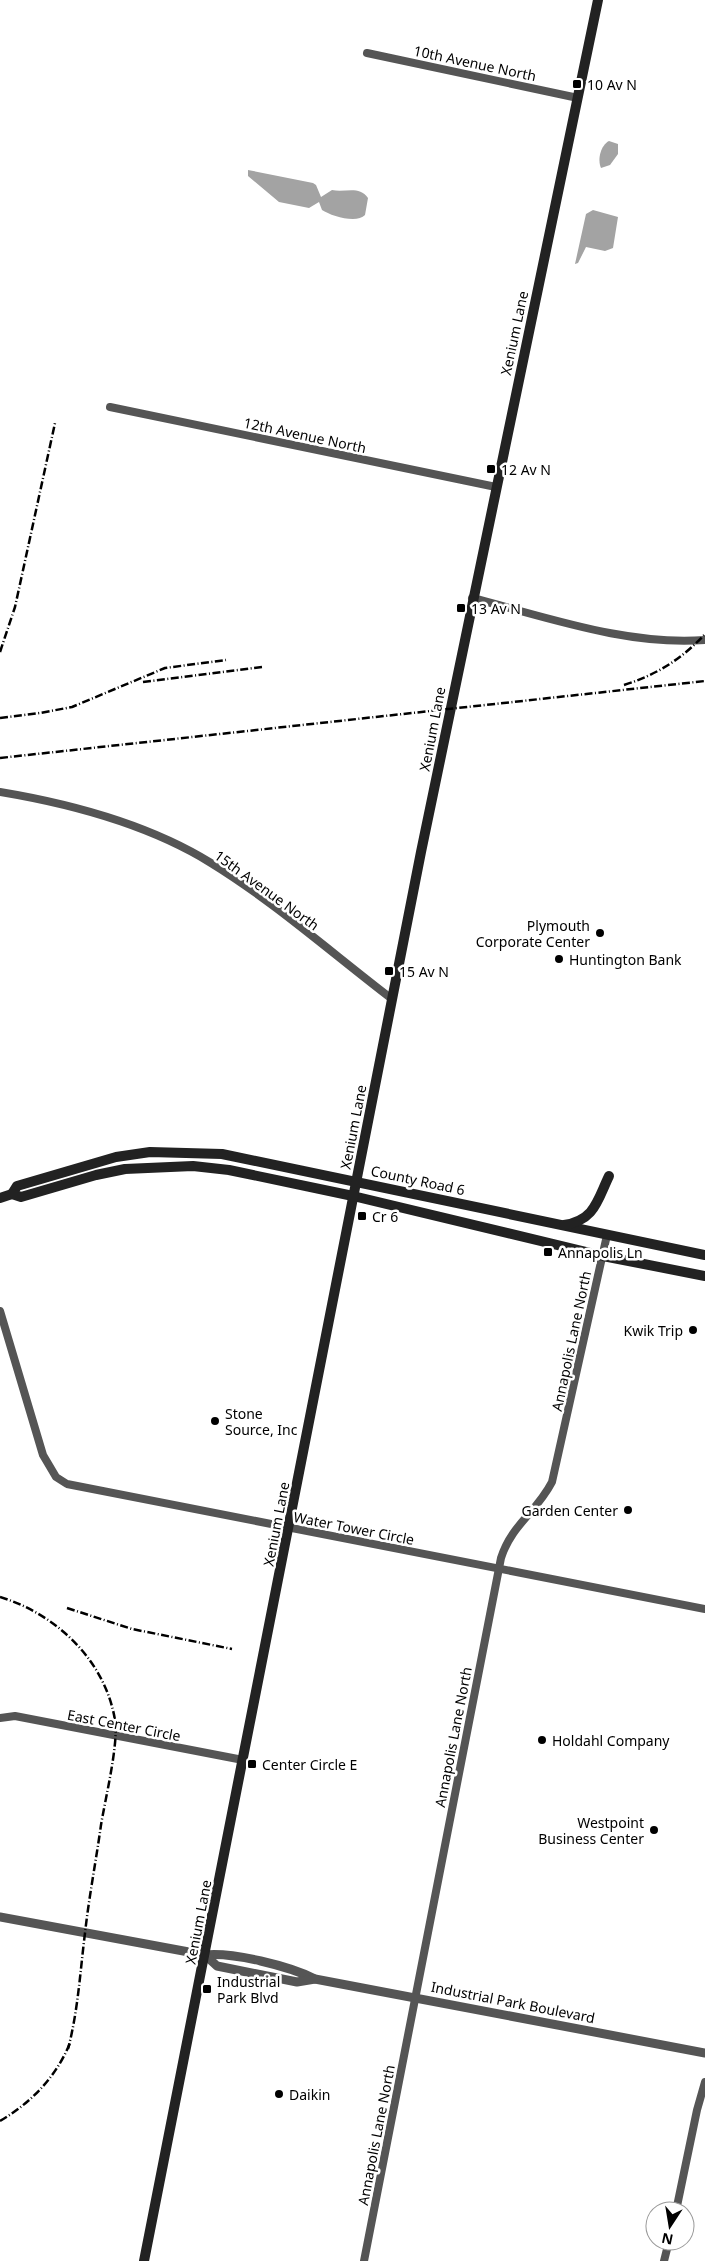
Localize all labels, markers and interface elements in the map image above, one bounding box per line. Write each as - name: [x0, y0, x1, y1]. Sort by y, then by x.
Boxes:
- street label: 10th Avenue North: [412, 41, 538, 85]
- place label: 10 Av N: [587, 75, 637, 94]
- marker: 10 Av N: [571, 78, 583, 90]
- street label: Xenium Lane: [496, 289, 532, 377]
- street label: 12th Avenue North: [242, 413, 368, 457]
- place label: 12 Av N: [501, 460, 551, 479]
- marker: 12 Av N: [485, 463, 497, 475]
- place label: 13 Av N: [471, 599, 521, 618]
- marker: 13 Av N: [455, 602, 467, 614]
- street label: Xenium Lane: [415, 685, 450, 773]
- street label: 15th Avenue North: [211, 846, 323, 934]
- place label: Plymouth Corporate Center: [476, 916, 590, 951]
- marker: Plymouth Corporate Center: [594, 927, 606, 939]
- place label: Huntington Bank: [569, 950, 682, 969]
- marker: Huntington Bank: [553, 953, 565, 965]
- place label: 15 Av N: [399, 962, 449, 981]
- marker: 15 Av N: [383, 965, 395, 977]
- street label: Xenium Lane: [336, 1083, 371, 1171]
- street label: County Road 6: [369, 1161, 467, 1199]
- place label: Cr 6: [372, 1207, 398, 1226]
- marker: Cr 6: [356, 1210, 368, 1222]
- place label: Annapolis Ln: [558, 1243, 643, 1262]
- marker: Annapolis Ln: [542, 1246, 554, 1258]
- street label: Annapolis Lane North: [547, 1269, 595, 1413]
- place label: Kwik Trip: [624, 1321, 683, 1340]
- marker: Kwik Trip: [687, 1324, 699, 1336]
- place label: Stone Source, Inc: [225, 1404, 298, 1439]
- marker: Stone Source, Inc: [209, 1415, 221, 1427]
- street label: Xenium Lane: [259, 1480, 294, 1568]
- place label: Garden Center: [522, 1501, 618, 1520]
- marker: Garden Center: [622, 1504, 634, 1516]
- street label: Water Tower Circle: [292, 1507, 416, 1549]
- street label: Annapolis Lane North: [430, 1665, 476, 1809]
- street label: East Center Circle: [66, 1705, 182, 1745]
- place label: Holdahl Company: [552, 1731, 670, 1750]
- marker: Holdahl Company: [536, 1734, 548, 1746]
- place label: Center Circle E: [262, 1755, 357, 1774]
- marker: Center Circle E: [246, 1758, 258, 1770]
- place label: Westpoint Business Center: [538, 1813, 644, 1848]
- marker: Westpoint Business Center: [648, 1824, 660, 1836]
- street label: Xenium Lane: [181, 1878, 216, 1966]
- place label: Industrial Park Blvd: [217, 1972, 280, 2007]
- street label: Industrial Park Boulevard: [429, 1977, 597, 2027]
- marker: Industrial Park Blvd: [201, 1983, 213, 1995]
- street label: Annapolis Lane North: [353, 2063, 399, 2207]
- place label: Daikin: [289, 2085, 330, 2104]
- marker: Daikin: [273, 2088, 285, 2100]
- north arrow: [645, 2201, 695, 2251]
- text: N: [660, 2229, 675, 2250]

